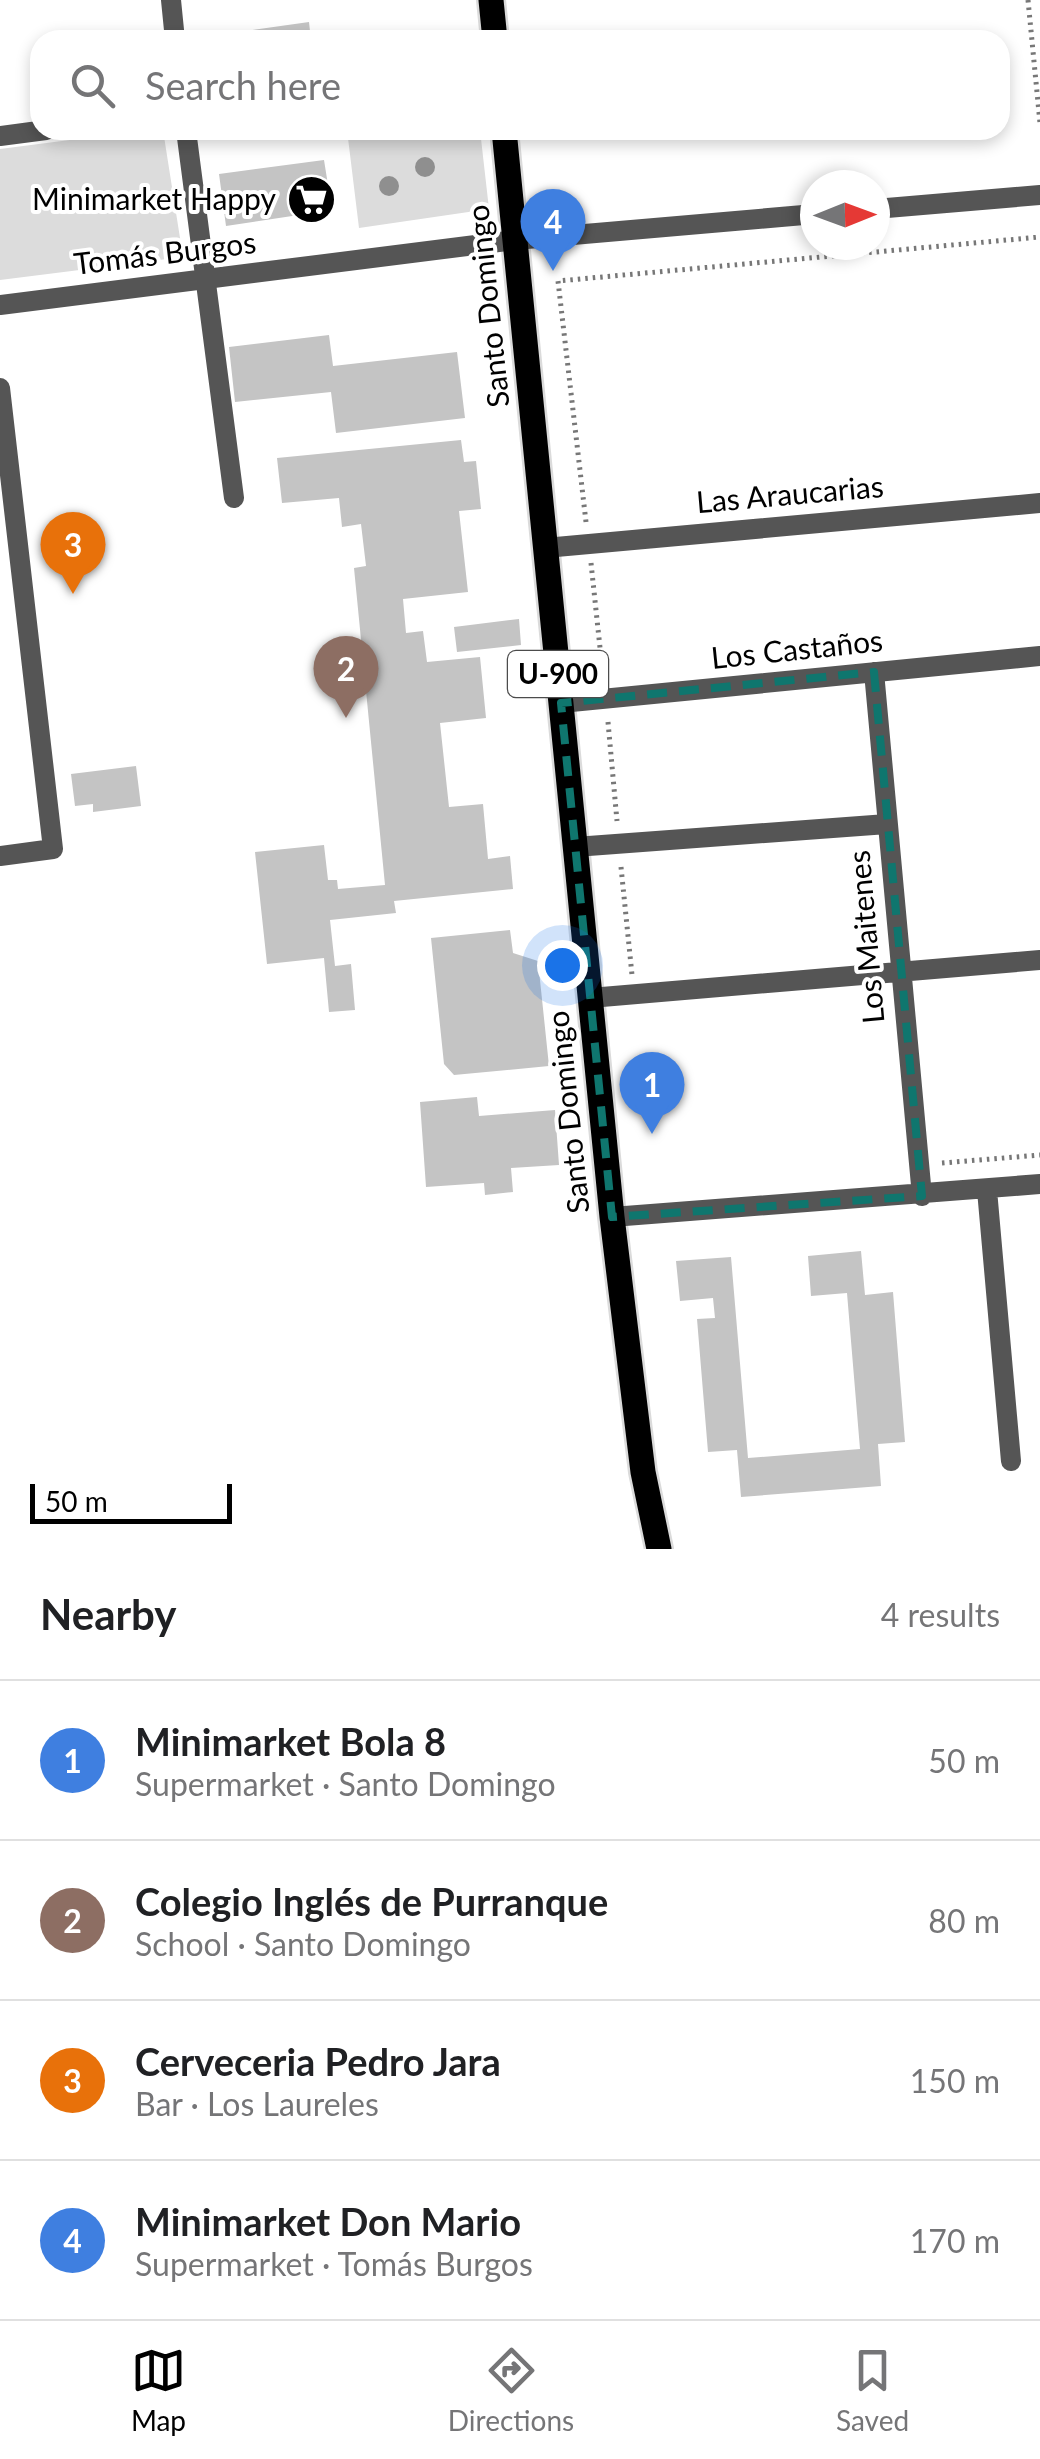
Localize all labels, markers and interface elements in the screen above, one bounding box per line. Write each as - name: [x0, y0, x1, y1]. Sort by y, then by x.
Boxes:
- search box: [30, 30, 1010, 140]
- icon: search: [65, 58, 120, 113]
- text: Search here: [145, 62, 341, 108]
- north arrow: [800, 170, 890, 260]
- supermarket icon: Minimarket Happy: [285, 174, 337, 226]
- place label: Minimarket Happy: [32, 180, 277, 216]
- pin: 4: [520, 188, 586, 271]
- street label: Santo Domingo: [458, 203, 516, 409]
- street label: Tomás Burgos: [72, 223, 258, 281]
- street label: Las Araucarias: [695, 467, 885, 519]
- pin: 3: [40, 512, 106, 594]
- street label: Los Castaños: [709, 621, 884, 675]
- pin: 2: [314, 636, 378, 718]
- road number: U-900: [508, 651, 608, 697]
- street label: Los Maitenes: [840, 849, 891, 1025]
- your location: [537, 940, 588, 991]
- street label: Santo Domingo: [538, 1009, 596, 1215]
- pin: 1: [620, 1052, 684, 1134]
- scale bar: [30, 1479, 232, 1524]
- text: 50 m: [45, 1484, 108, 1518]
- text: Nearby: [40, 1589, 177, 1639]
- text: 4 results: [881, 1595, 1000, 1634]
- text: Minimarket Bola 8: [135, 1718, 446, 1764]
- text: 1: [63, 1741, 82, 1780]
- text: 50 m: [928, 1741, 1000, 1780]
- text: Supermarket · Santo Domingo: [135, 1764, 556, 1803]
- text: Colegio Inglés de Purranque: [135, 1878, 608, 1924]
- text: 2: [63, 1901, 82, 1940]
- text: 80 m: [928, 1901, 1000, 1940]
- text: School · Santo Domingo: [135, 1924, 471, 1963]
- text: Cerveceria Pedro Jara: [135, 2038, 501, 2084]
- text: 3: [63, 2061, 82, 2100]
- text: 150 m: [910, 2061, 1000, 2100]
- text: Bar · Los Laureles: [135, 2084, 379, 2123]
- text: Minimarket Don Mario: [135, 2198, 521, 2244]
- text: 4: [63, 2221, 82, 2260]
- text: 170 m: [910, 2221, 1000, 2260]
- text: Supermarket · Tomás Burgos: [135, 2244, 533, 2283]
- tab: Map: [131, 2343, 186, 2437]
- tab: Directions: [448, 2343, 574, 2437]
- tab: Saved: [836, 2343, 909, 2437]

